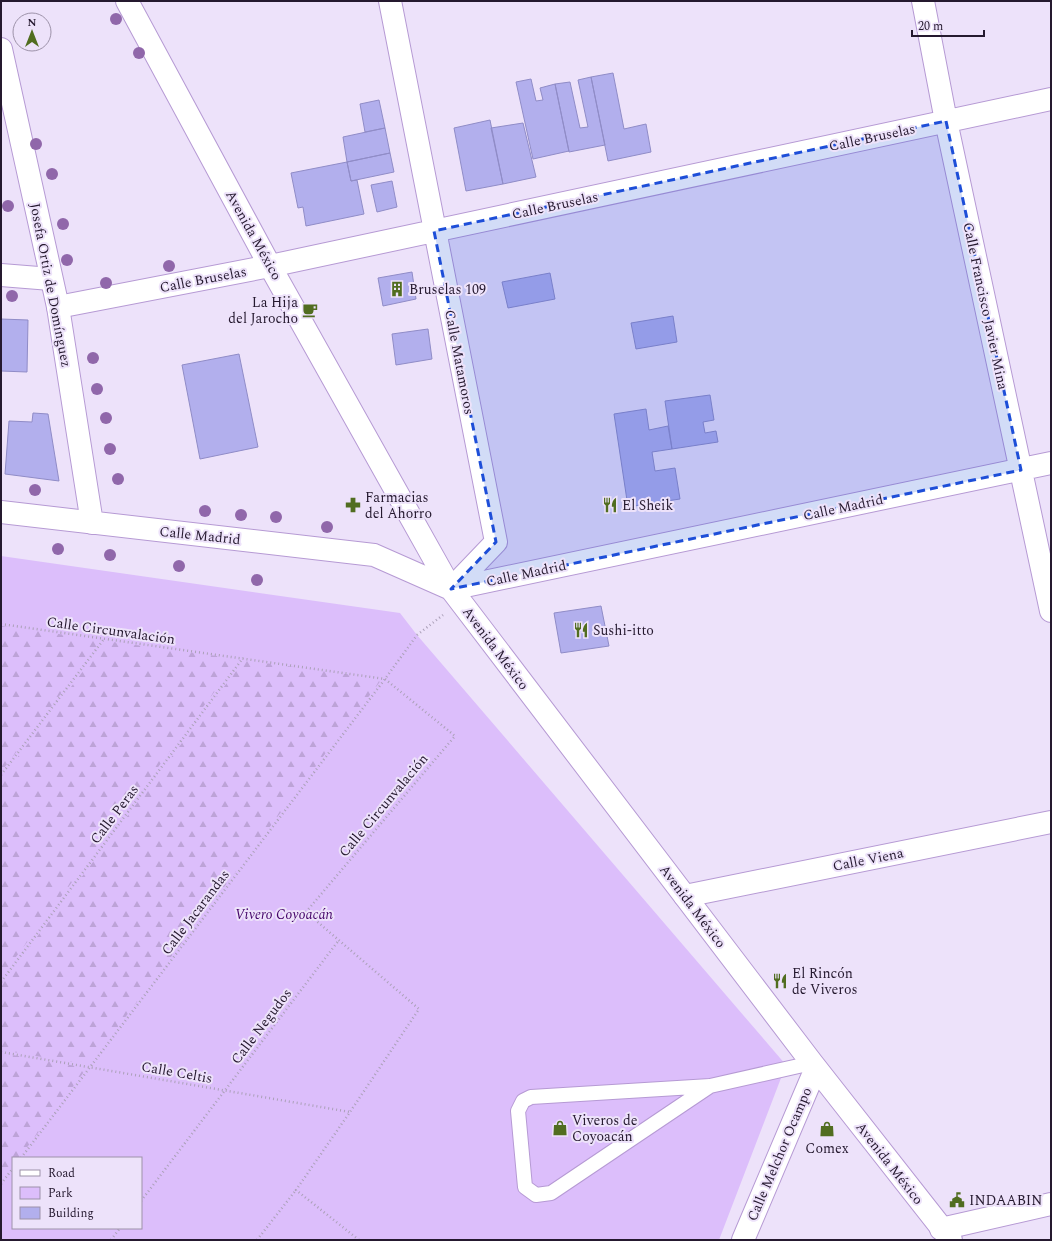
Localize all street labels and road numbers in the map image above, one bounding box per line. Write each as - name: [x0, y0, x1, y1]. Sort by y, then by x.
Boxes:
- street label: Calle Bruselas: [827, 118, 917, 157]
- street label: Calle Bruselas: [510, 186, 600, 225]
- street label: Avenida México: [220, 187, 287, 284]
- street label: Josefa Ortiz de Domínguez: [24, 201, 77, 369]
- street label: Calle Francisco Javier Mina: [957, 220, 1014, 392]
- street label: Calle Bruselas: [158, 261, 248, 298]
- street label: Calle Matamoros: [439, 308, 480, 416]
- street label: Calle Madrid: [801, 489, 885, 526]
- street label: Calle Madrid: [158, 521, 242, 550]
- street label: Calle Madrid: [484, 555, 568, 592]
- street label: Avenida México: [457, 602, 534, 694]
- street label: Calle Circunvalación: [45, 611, 176, 650]
- street label: Calle Circunvalación: [334, 749, 433, 862]
- street label: Calle Peras: [85, 780, 144, 848]
- street label: Calle Viena: [831, 842, 906, 877]
- street label: Avenida México: [654, 860, 731, 952]
- street label: Calle Jacarandas: [156, 865, 235, 959]
- street label: Calle Negudos: [226, 984, 297, 1069]
- street label: Calle Celtis: [140, 1056, 214, 1089]
- street label: Calle Melchor Ocampo: [742, 1084, 817, 1224]
- street label: Avenida México: [851, 1118, 929, 1209]

